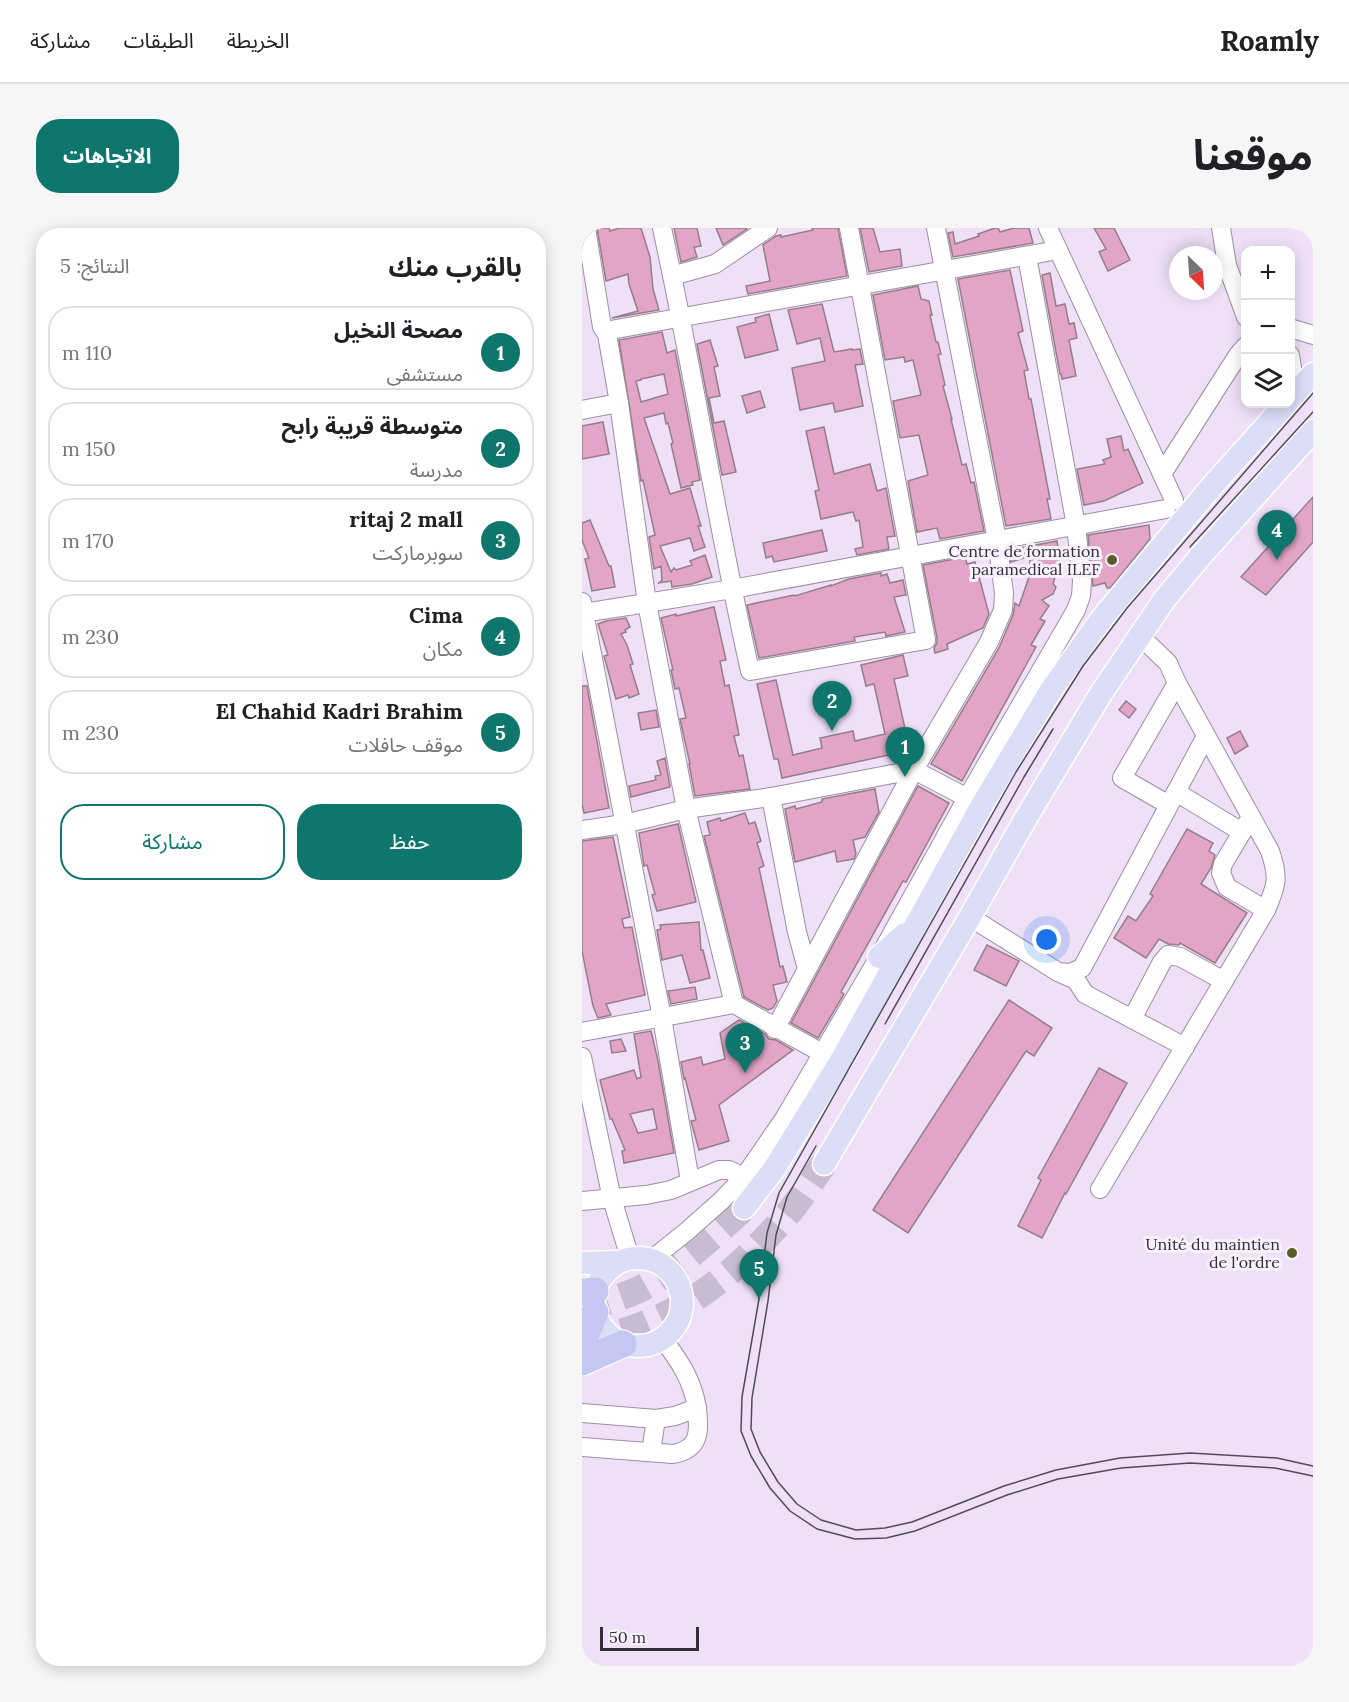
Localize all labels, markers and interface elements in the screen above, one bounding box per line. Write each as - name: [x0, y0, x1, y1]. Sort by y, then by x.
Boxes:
- text: Roamly: [1220, 23, 1319, 59]
- text: مشاركة: [30, 27, 91, 54]
- text: الطبقات: [124, 27, 194, 54]
- text: الخريطة: [227, 27, 290, 54]
- button: الاتجاهات: [36, 119, 179, 193]
- text: موقعنا: [1193, 128, 1313, 182]
- north arrow: [1169, 246, 1223, 300]
- map controls: [1241, 246, 1295, 408]
- button: +: [1241, 246, 1295, 300]
- text: بالقرب منك: [388, 250, 522, 283]
- text: النتائج: 5: [60, 253, 130, 278]
- button: −: [1241, 300, 1295, 354]
- text: مصحة النخيل: [334, 316, 463, 344]
- text: 110 m: [62, 340, 112, 365]
- text: 1: [496, 340, 505, 365]
- button: layers: [1241, 354, 1295, 408]
- text: مستشفى: [386, 361, 463, 386]
- text: متوسطة قريبة رابح: [282, 412, 463, 440]
- text: 150 m: [62, 436, 116, 461]
- text: 2: [495, 436, 506, 461]
- text: مدرسة: [410, 457, 463, 482]
- text: ritaj 2 mall: [349, 505, 463, 533]
- pin: 4: [1258, 510, 1296, 560]
- text: 170 m: [62, 528, 114, 553]
- text: 3: [495, 528, 506, 553]
- text: سوبرماركت: [372, 540, 463, 565]
- place label: Centre de formation paramedical ILEF: [948, 541, 1100, 579]
- marker: Centre de formation paramedical ILEF: [1105, 553, 1119, 567]
- text: Cima: [409, 601, 463, 629]
- text: 230 m: [62, 624, 119, 649]
- text: 4: [495, 624, 506, 649]
- text: مكان: [423, 636, 463, 661]
- pin: 2: [812, 682, 852, 731]
- text: El Chahid Kadri Brahim: [215, 697, 463, 725]
- text: 230 m: [62, 720, 119, 745]
- text: 5: [495, 720, 506, 745]
- pin: 1: [886, 728, 924, 777]
- text: موقف حافلات: [349, 732, 463, 757]
- button: مشاركة: [60, 804, 285, 880]
- button: حفظ: [297, 804, 522, 880]
- your location: [1032, 925, 1061, 954]
- pin: 3: [726, 1024, 764, 1073]
- place label: Unité du maintien de l'ordre: [1145, 1234, 1280, 1272]
- marker: Unité du maintien de l'ordre: [1285, 1246, 1299, 1260]
- pin: 5: [740, 1250, 778, 1299]
- scale bar: [600, 1624, 699, 1652]
- text: 50 m: [609, 1627, 646, 1647]

